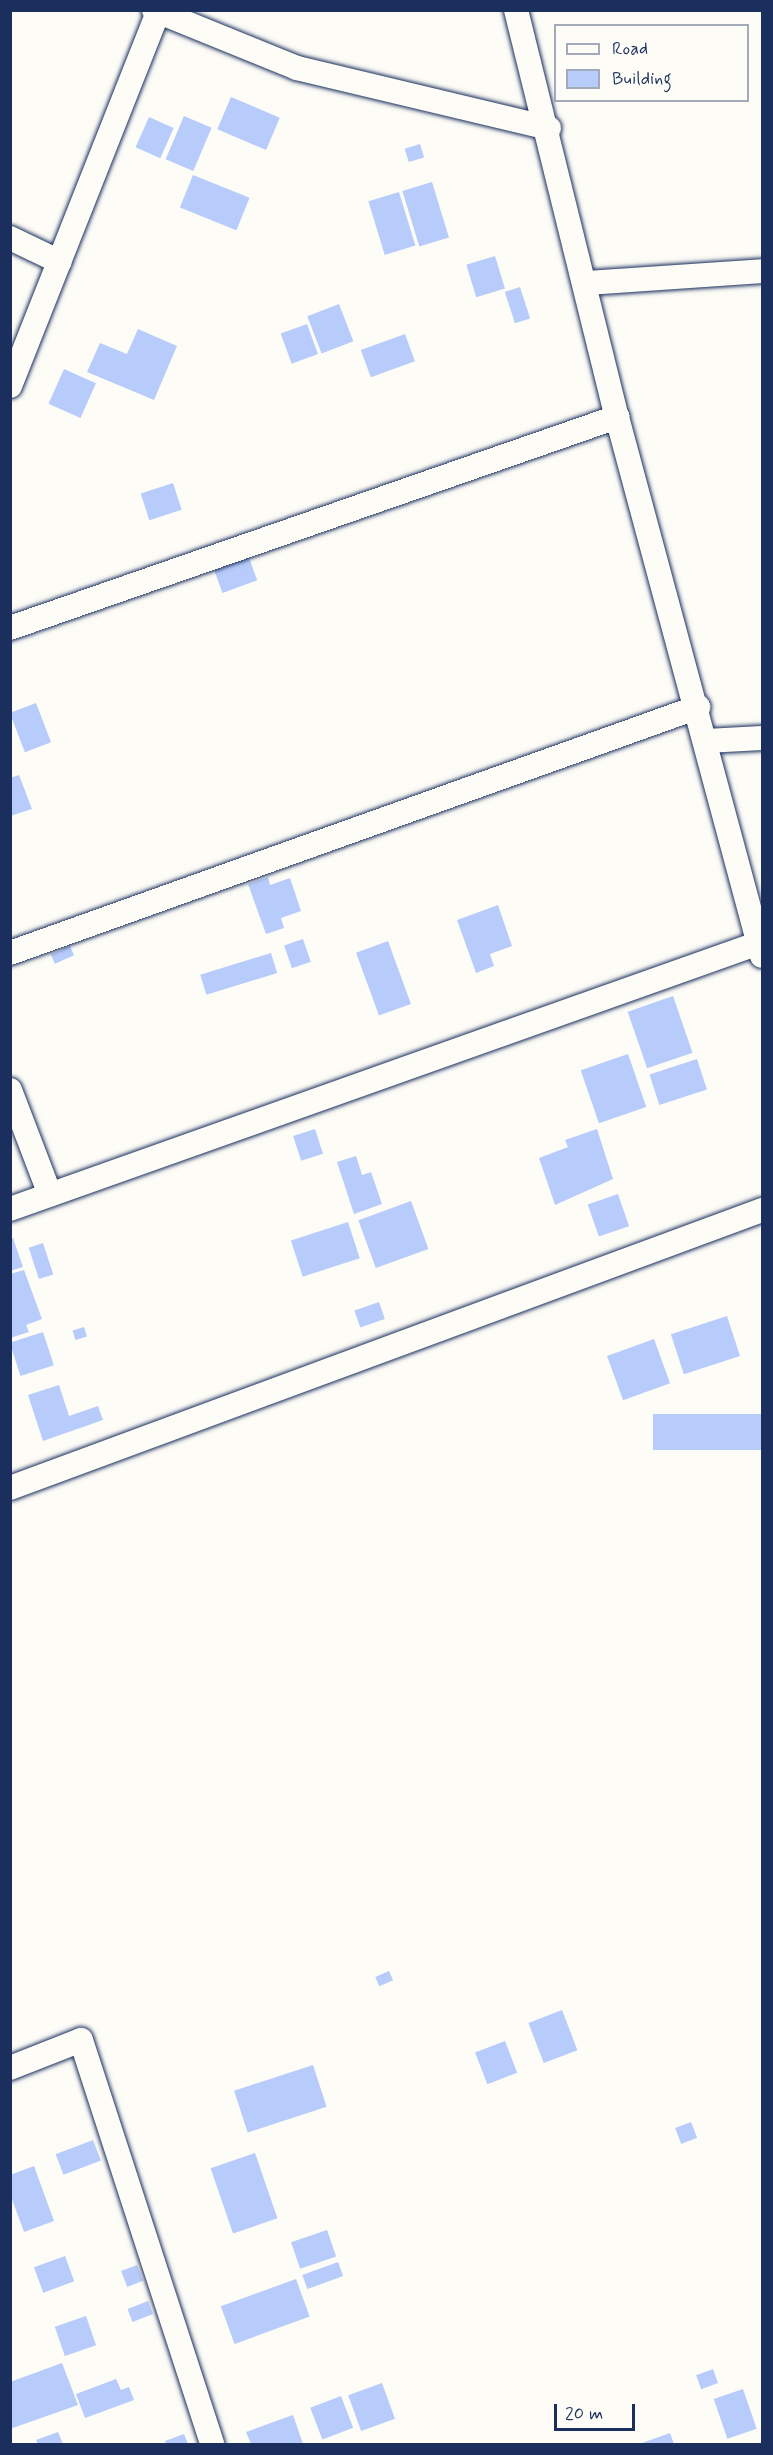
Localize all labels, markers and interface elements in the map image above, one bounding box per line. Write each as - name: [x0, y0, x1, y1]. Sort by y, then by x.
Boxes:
- legend: [554, 24, 749, 102]
- text: Road: [612, 37, 648, 61]
- text: Building: [612, 67, 672, 91]
- scale bar: [557, 2392, 638, 2430]
- text: 20 m: [565, 2402, 603, 2426]

